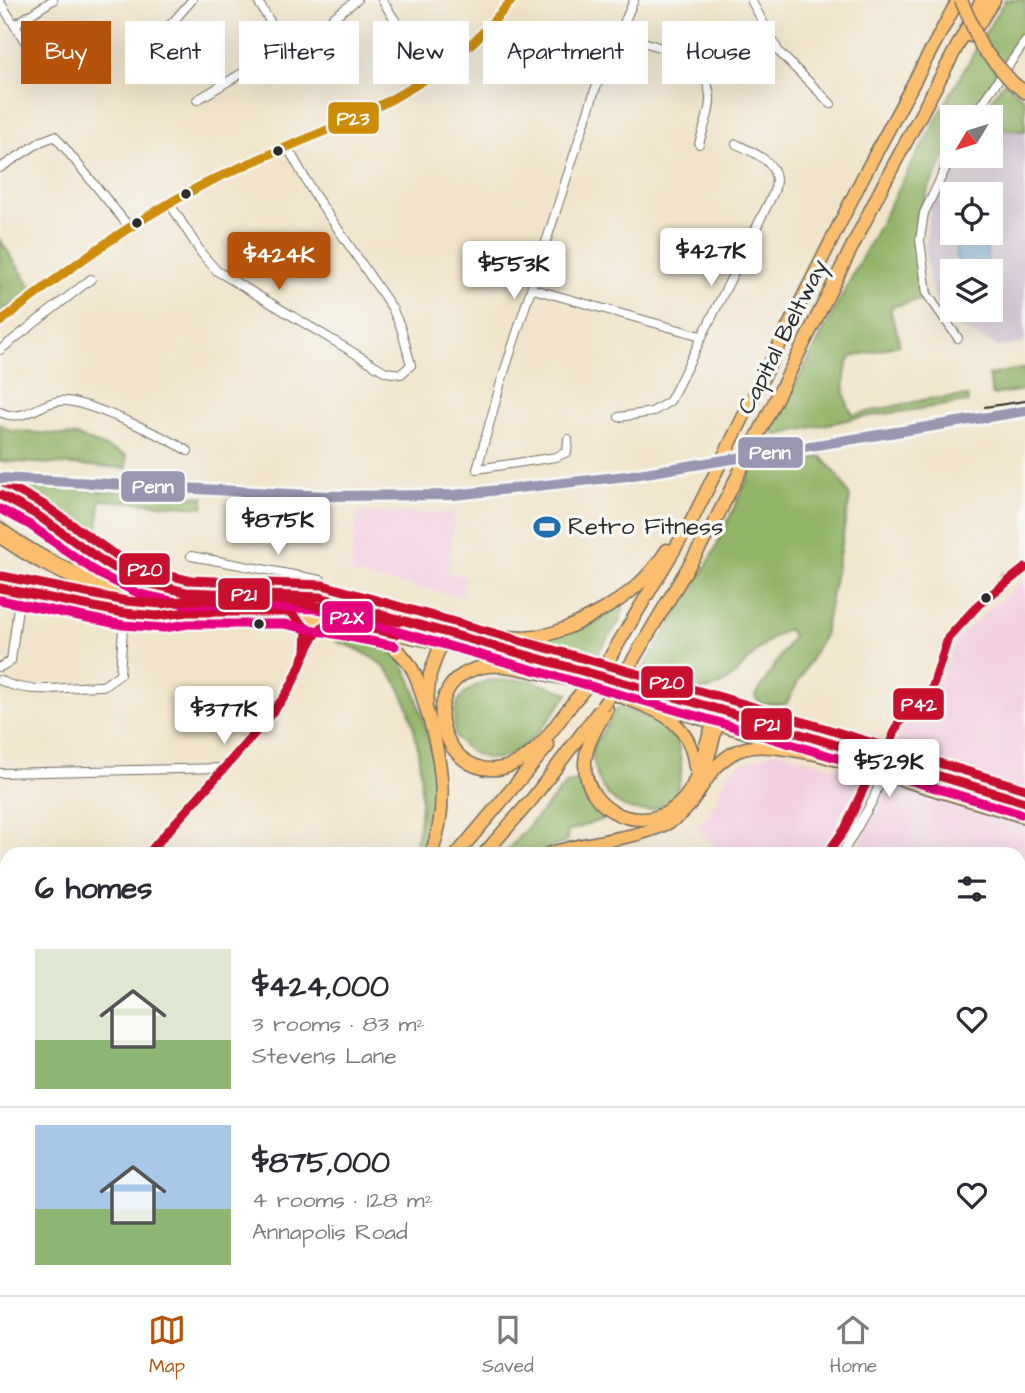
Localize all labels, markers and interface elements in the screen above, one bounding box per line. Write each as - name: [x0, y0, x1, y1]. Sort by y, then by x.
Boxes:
- chip: Buy: [21, 21, 111, 84]
- chip: Rent: [125, 21, 225, 84]
- chip: Filters: [239, 21, 359, 84]
- chip: New: [373, 21, 469, 84]
- chip: Apartment: [483, 21, 648, 84]
- chip: House: [662, 21, 775, 84]
- line badge: P23: [327, 101, 380, 135]
- north arrow: [940, 105, 1003, 168]
- map controls: [940, 105, 1003, 322]
- text: P23: [337, 106, 370, 133]
- unlabelled marker: [271, 144, 285, 158]
- button: locate: [940, 182, 1003, 245]
- unlabelled marker: [179, 187, 193, 201]
- unlabelled marker: [130, 216, 144, 230]
- pin: $427K: [662, 229, 760, 288]
- pin: $424K: [230, 232, 328, 292]
- text: $427K: [676, 235, 746, 267]
- text: $424K: [243, 239, 315, 271]
- pin: $553K: [465, 242, 563, 301]
- text: $553K: [479, 248, 550, 280]
- street label: Capital Beltway: [729, 254, 838, 421]
- button: layers: [940, 259, 1003, 322]
- line badge: Penn: [737, 436, 804, 469]
- text: Penn: [749, 440, 791, 467]
- line badge: Penn: [120, 470, 186, 503]
- text: Penn: [132, 474, 174, 501]
- pin: $875K: [229, 498, 327, 557]
- text: $875K: [242, 504, 314, 536]
- place label: Retro Fitness: [568, 510, 723, 544]
- sports icon: Retro Fitness: [532, 512, 562, 542]
- line badge: P20: [118, 552, 171, 586]
- text: P20: [128, 557, 162, 584]
- line badge: P21: [217, 577, 271, 611]
- text: P21: [231, 582, 257, 609]
- unlabelled marker: [979, 591, 993, 605]
- line badge: P2X: [321, 600, 374, 634]
- text: P2X: [330, 605, 365, 632]
- unlabelled marker: [252, 617, 266, 631]
- line badge: P20: [640, 665, 694, 699]
- text: P20: [650, 670, 684, 697]
- pin: $377K: [175, 686, 273, 746]
- line badge: P42: [892, 687, 945, 721]
- text: P42: [901, 692, 937, 719]
- text: $377K: [191, 693, 257, 725]
- line badge: P21: [740, 707, 793, 741]
- text: P21: [754, 712, 780, 739]
- pin: $529K: [840, 740, 938, 799]
- text: $529K: [854, 746, 924, 778]
- text: 6 homes: [35, 868, 152, 910]
- icon: filters: [953, 870, 991, 908]
- text: $424,000: [252, 966, 389, 1008]
- icon: home: [91, 977, 175, 1061]
- icon: heart: [953, 1000, 991, 1038]
- text: 3 rooms · 83 m²: [252, 1008, 425, 1040]
- text: Stevens Lane: [252, 1040, 397, 1072]
- text: $875,000: [252, 1142, 390, 1184]
- icon: home: [91, 1153, 175, 1237]
- icon: heart: [953, 1176, 991, 1214]
- text: 4 rooms · 128 m²: [252, 1184, 433, 1216]
- text: Annapolis Road: [252, 1216, 408, 1248]
- tab: Map: [148, 1311, 186, 1380]
- tab: Saved: [482, 1311, 534, 1380]
- tab: Home: [830, 1311, 877, 1380]

